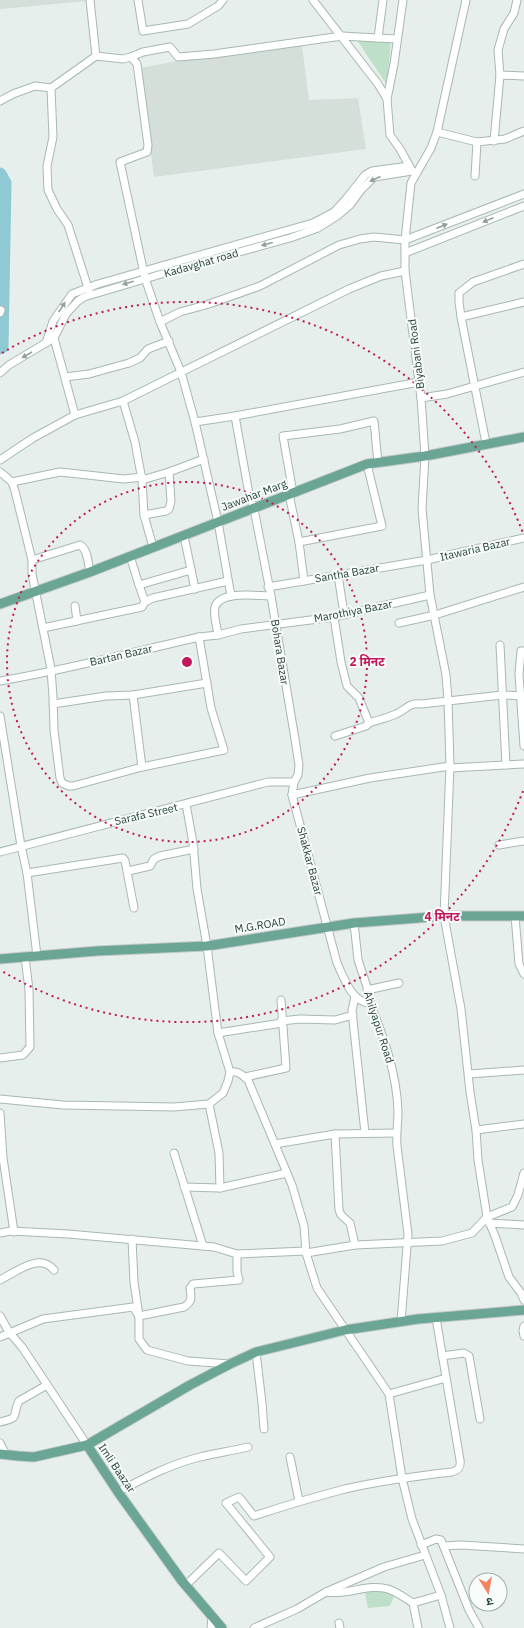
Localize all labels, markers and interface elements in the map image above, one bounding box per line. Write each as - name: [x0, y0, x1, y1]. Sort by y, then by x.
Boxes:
- one-way arrow: [369, 176, 380, 182]
- one-way arrow: [481, 218, 493, 224]
- one-way arrow: [436, 222, 448, 228]
- one-way arrow: [261, 241, 273, 247]
- street label: Kadavghat road: [162, 246, 240, 280]
- one-way arrow: [122, 280, 134, 286]
- one-way arrow: [58, 302, 66, 313]
- street label: Biyabani Road: [405, 318, 427, 390]
- one-way arrow: [21, 351, 33, 358]
- street label: Jawahar Marg: [219, 476, 289, 514]
- street label: Itawaria Bazar: [439, 534, 511, 564]
- street label: Santha Bazar: [314, 560, 380, 586]
- street label: Marothiya Bazar: [313, 597, 393, 625]
- street label: Bohara Bazar: [268, 618, 292, 686]
- street label: Bartan Bazar: [88, 641, 154, 669]
- text: 2 मिनट: [349, 654, 385, 669]
- centre of rings: [180, 655, 194, 669]
- street label: Sarafa Street: [113, 800, 179, 828]
- street label: Shakkar Bazar: [294, 825, 326, 897]
- text: 4 मिनट: [424, 909, 460, 924]
- street label: M.G.ROAD: [234, 914, 286, 936]
- street label: Ahilyapur Road: [361, 989, 397, 1065]
- street label: Imli Baazar: [95, 1441, 139, 1495]
- north arrow: [468, 1572, 508, 1612]
- text: उ: [485, 1594, 494, 1609]

